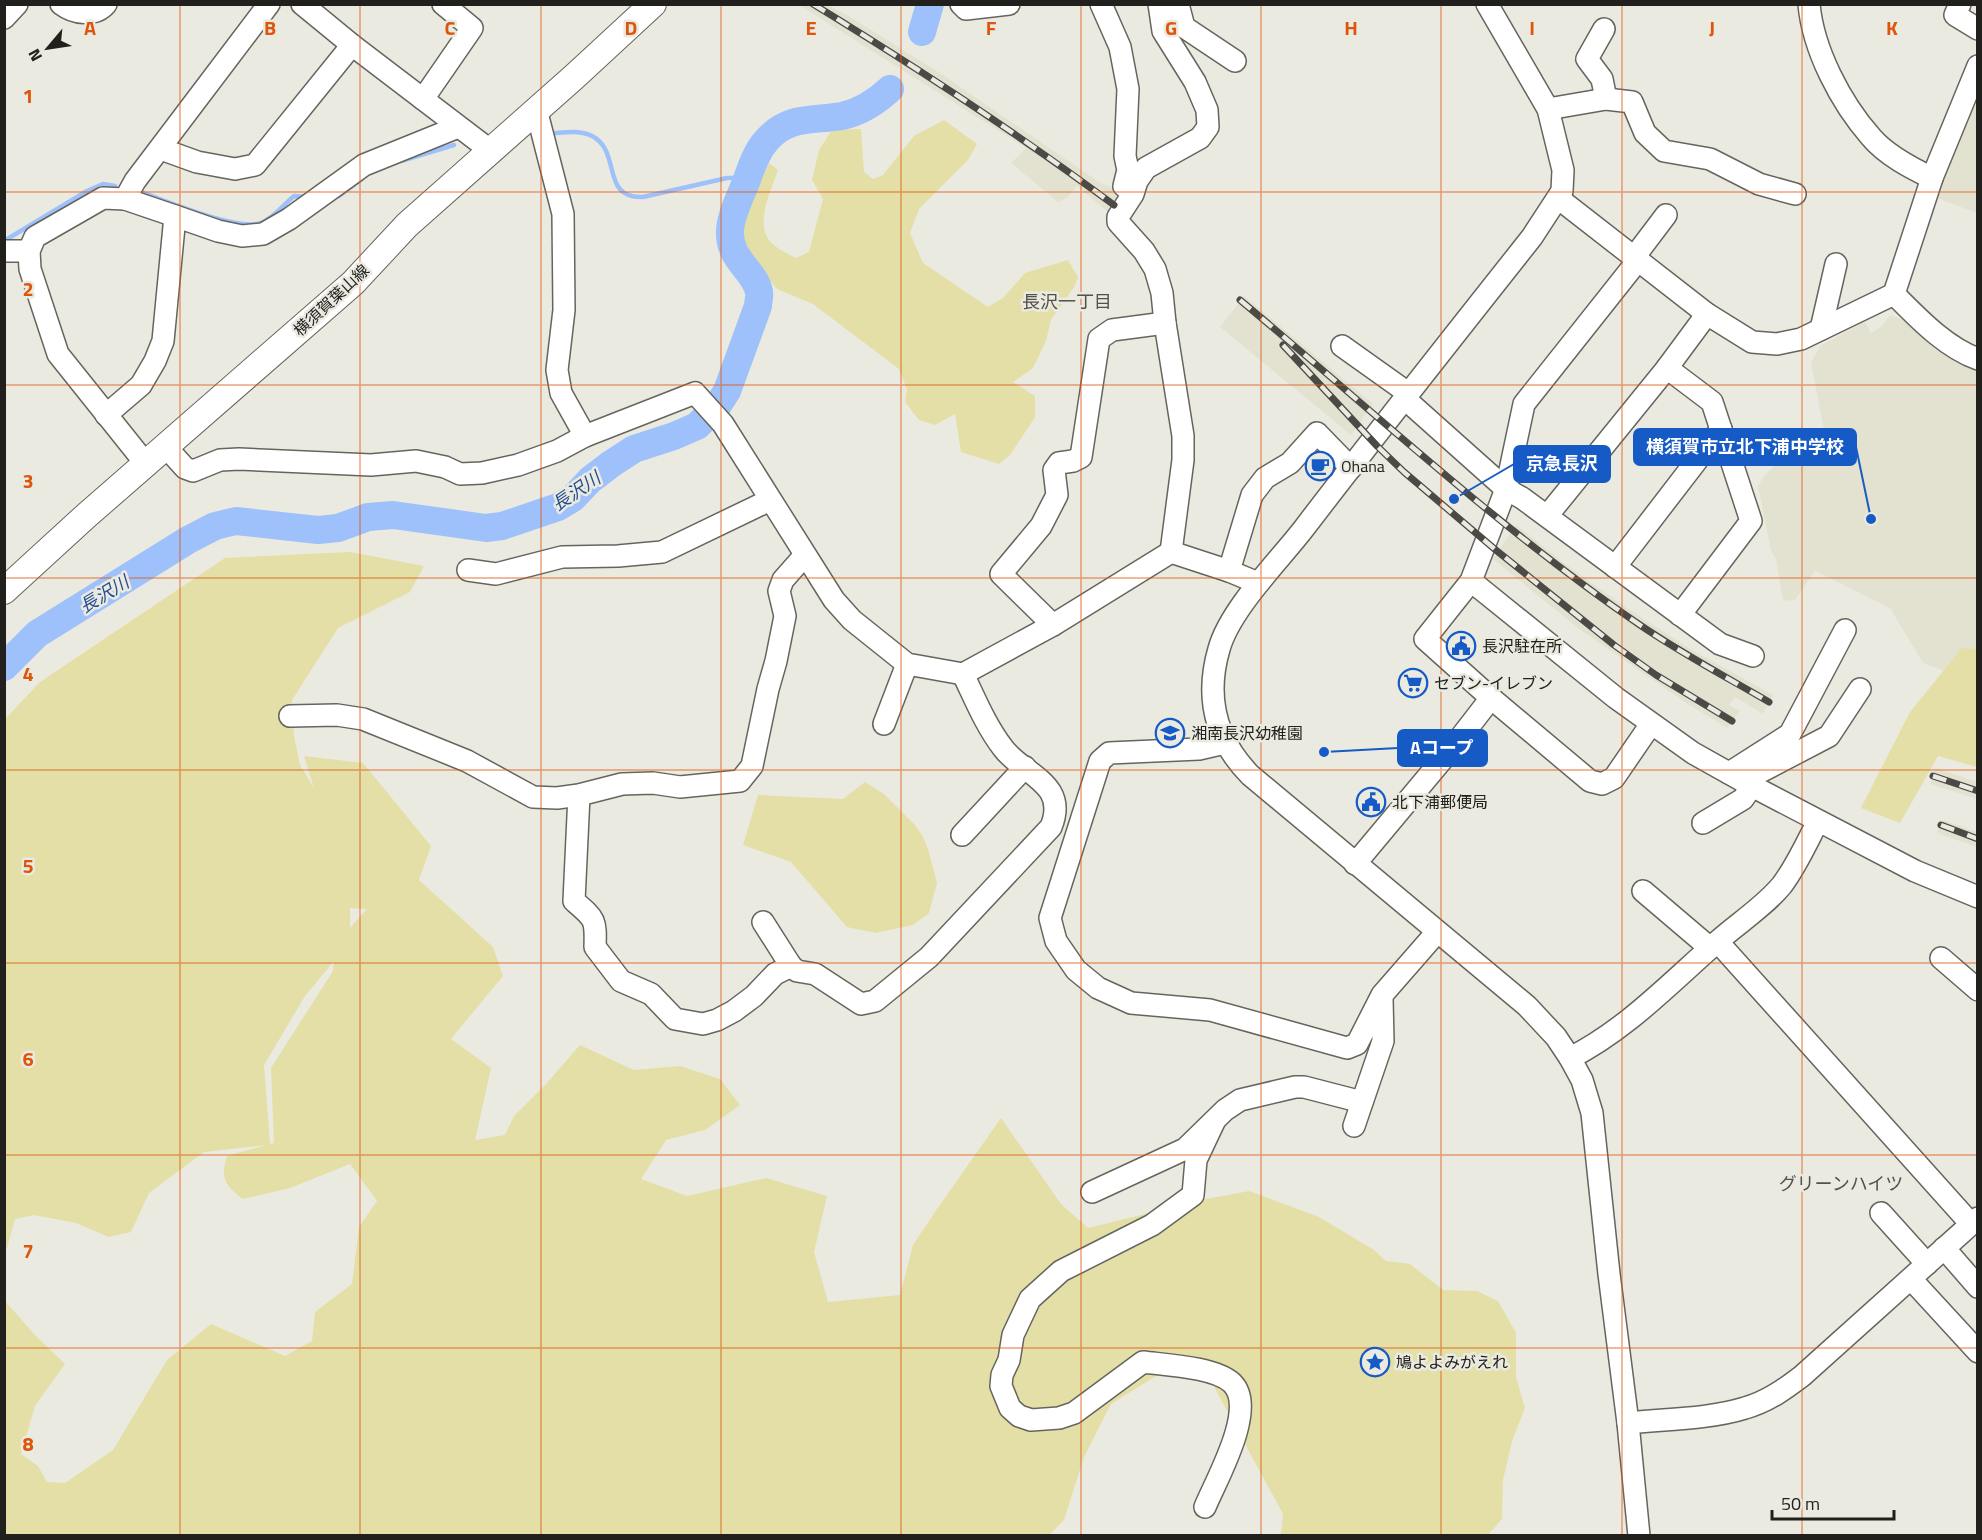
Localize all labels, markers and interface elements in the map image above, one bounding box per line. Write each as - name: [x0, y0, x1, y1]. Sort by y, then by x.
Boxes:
- text: A: [84, 12, 96, 43]
- text: B: [264, 12, 276, 43]
- text: C: [445, 12, 456, 43]
- text: D: [625, 12, 637, 43]
- text: E: [805, 12, 817, 43]
- text: F: [986, 12, 997, 43]
- text: G: [1165, 12, 1177, 43]
- text: H: [1344, 12, 1358, 43]
- text: I: [1529, 12, 1535, 43]
- text: J: [1709, 12, 1715, 43]
- text: K: [1886, 12, 1898, 43]
- north arrow: [18, 18, 78, 78]
- text: N: [22, 45, 48, 66]
- text: 1: [22, 80, 34, 111]
- street label: 横須賀葉山線: [288, 258, 374, 342]
- text: 2: [22, 273, 34, 304]
- district label: 長沢一丁目: [1022, 288, 1112, 315]
- callout: 横須賀市立北下浦中学校: [1634, 429, 1856, 465]
- text: 横須賀市立北下浦中学校: [1646, 433, 1844, 460]
- callout: 京急長沢: [1514, 446, 1610, 482]
- cafe icon: Ohana: [1304, 450, 1336, 482]
- text: 京急長沢: [1526, 450, 1598, 477]
- place label: Ohana: [1341, 454, 1385, 478]
- water label: 長沢川: [546, 464, 608, 517]
- text: 3: [22, 465, 34, 496]
- water label: 長沢川: [74, 567, 136, 619]
- public building icon: 長沢駐在所: [1445, 630, 1477, 662]
- place label: 長沢駐在所: [1482, 634, 1562, 658]
- text: 4: [22, 658, 34, 689]
- supermarket icon: セブン-イレブン: [1397, 667, 1429, 699]
- place label: セブン-イレブン: [1434, 671, 1553, 695]
- school or university icon: 湘南長沢幼稚園: [1154, 717, 1186, 749]
- place label: 湘南長沢幼稚園: [1191, 721, 1303, 745]
- callout: Aコープ: [1398, 730, 1487, 766]
- text: Aコープ: [1410, 734, 1474, 761]
- public building icon: 北下浦郵便局: [1355, 786, 1387, 818]
- place label: 北下浦郵便局: [1392, 790, 1488, 814]
- text: 5: [22, 850, 34, 881]
- text: 6: [22, 1043, 34, 1074]
- district label: グリーンハイツ: [1779, 1170, 1903, 1197]
- text: 7: [22, 1235, 34, 1266]
- place icon: 鳩よよみがえれ: [1359, 1346, 1391, 1378]
- place label: 鳩よよみがえれ: [1396, 1350, 1508, 1374]
- text: 8: [22, 1428, 34, 1459]
- scale bar: [1772, 1483, 1894, 1521]
- text: 50 m: [1781, 1490, 1820, 1517]

